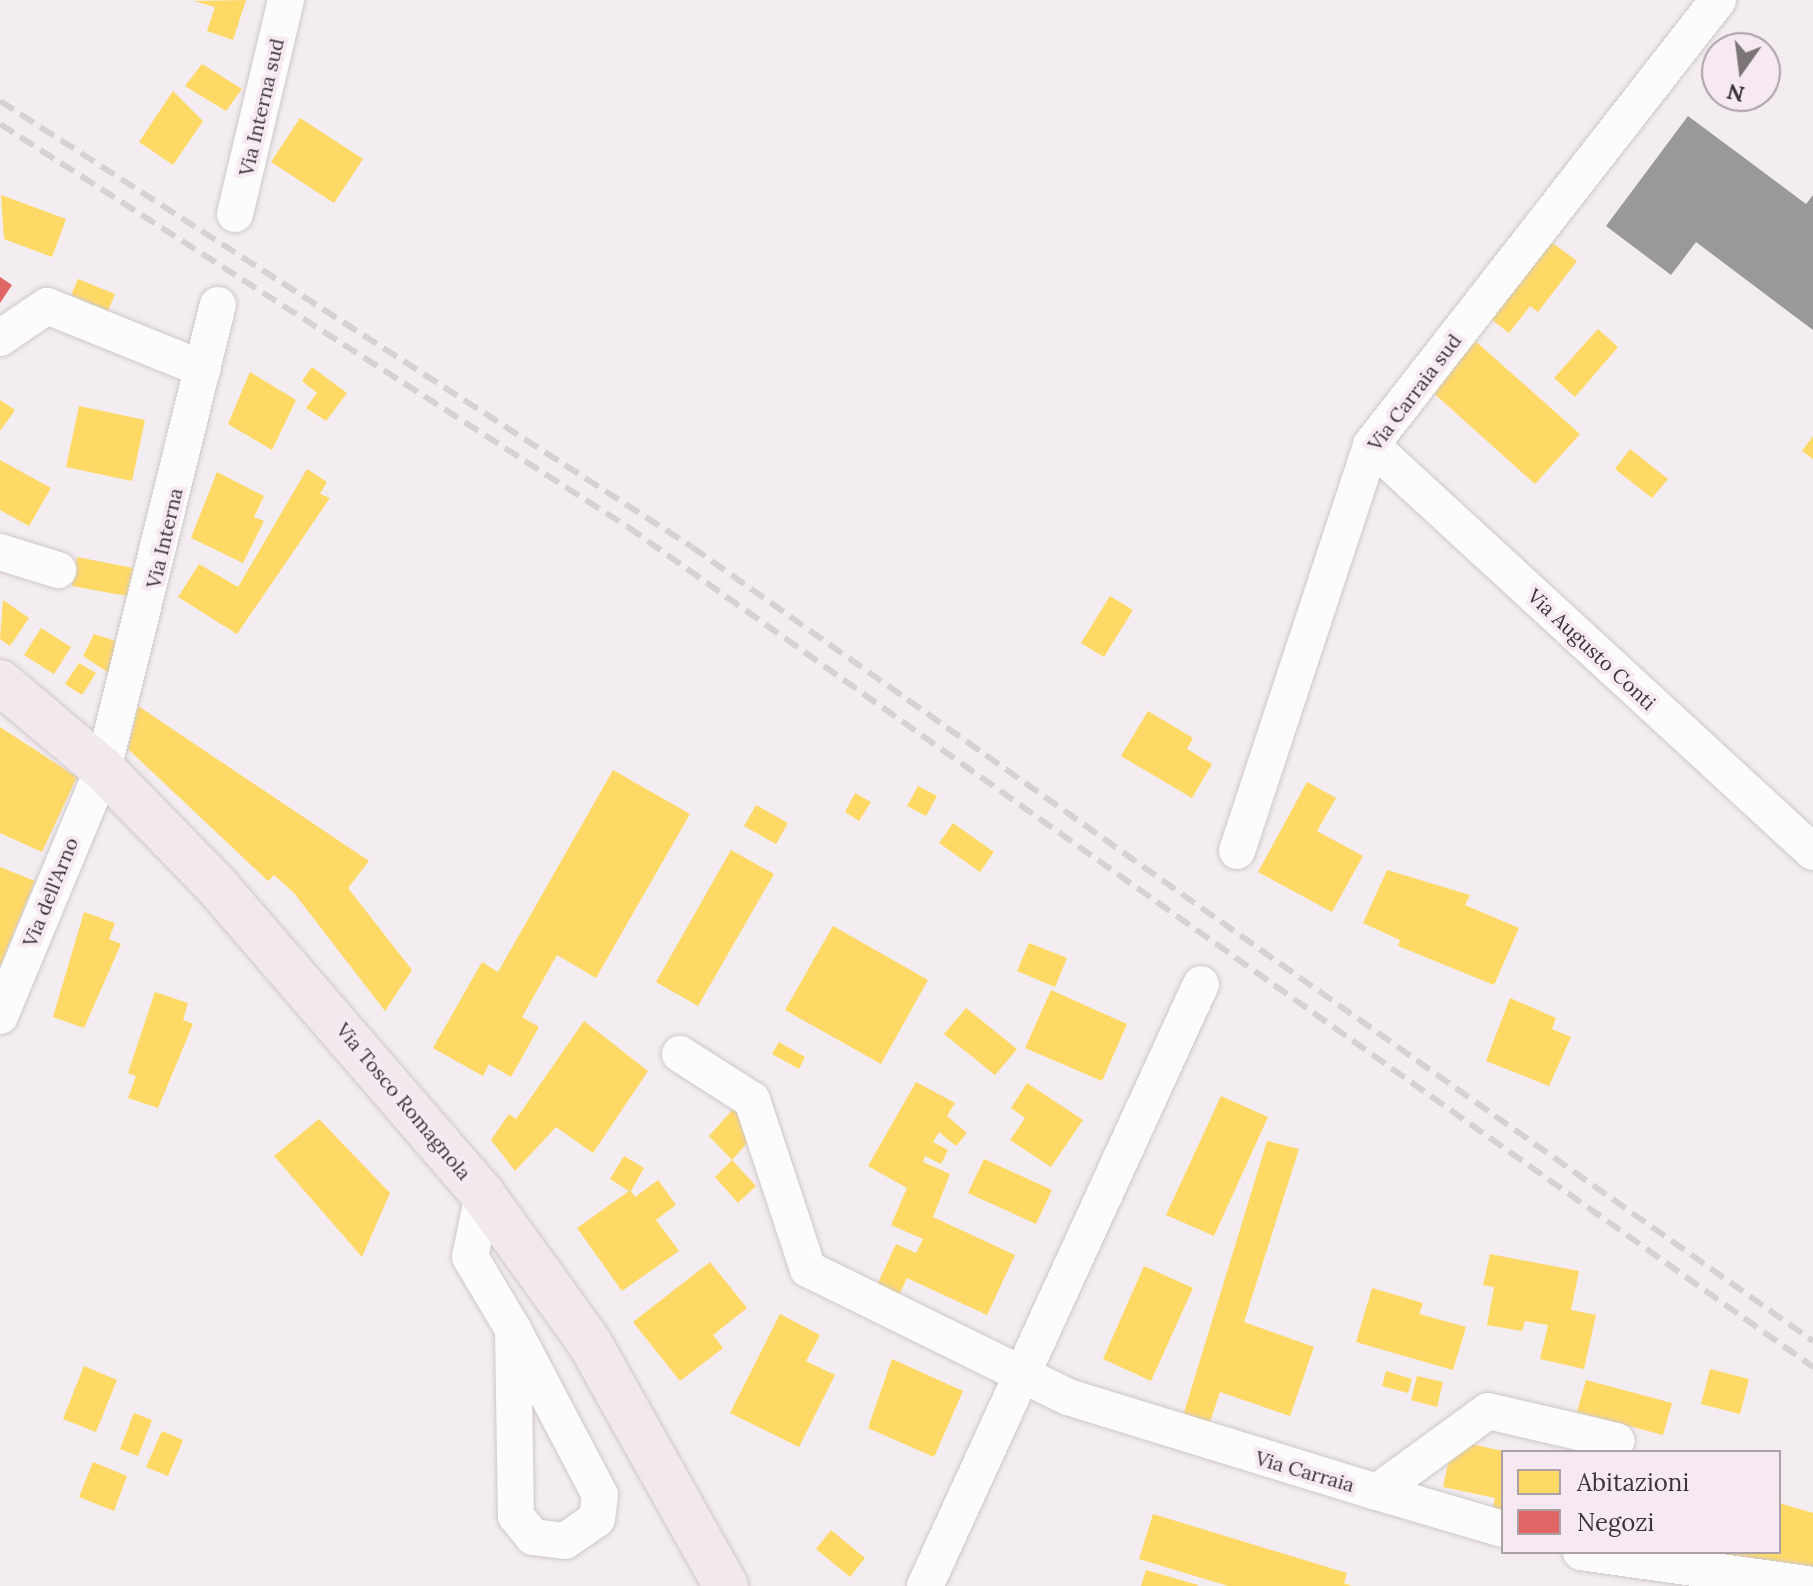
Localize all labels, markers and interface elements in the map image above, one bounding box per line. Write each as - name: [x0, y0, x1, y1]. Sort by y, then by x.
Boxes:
- north arrow: [1701, 32, 1781, 112]
- street label: Via Interna sud: [233, 36, 289, 178]
- text: N: [1724, 78, 1747, 109]
- street label: Via Carraia sud: [1362, 329, 1466, 455]
- street label: Via Interna: [141, 486, 187, 590]
- street label: Via Augusto Conti: [1523, 583, 1661, 715]
- street label: Via dell'Arno: [17, 834, 83, 950]
- street label: Via Tosco Romagnola: [331, 1018, 477, 1184]
- street label: Via Carraia: [1253, 1445, 1357, 1497]
- legend: [1501, 1450, 1781, 1554]
- text: Abitazioni: [1577, 1467, 1689, 1498]
- text: Negozi: [1577, 1507, 1654, 1538]

